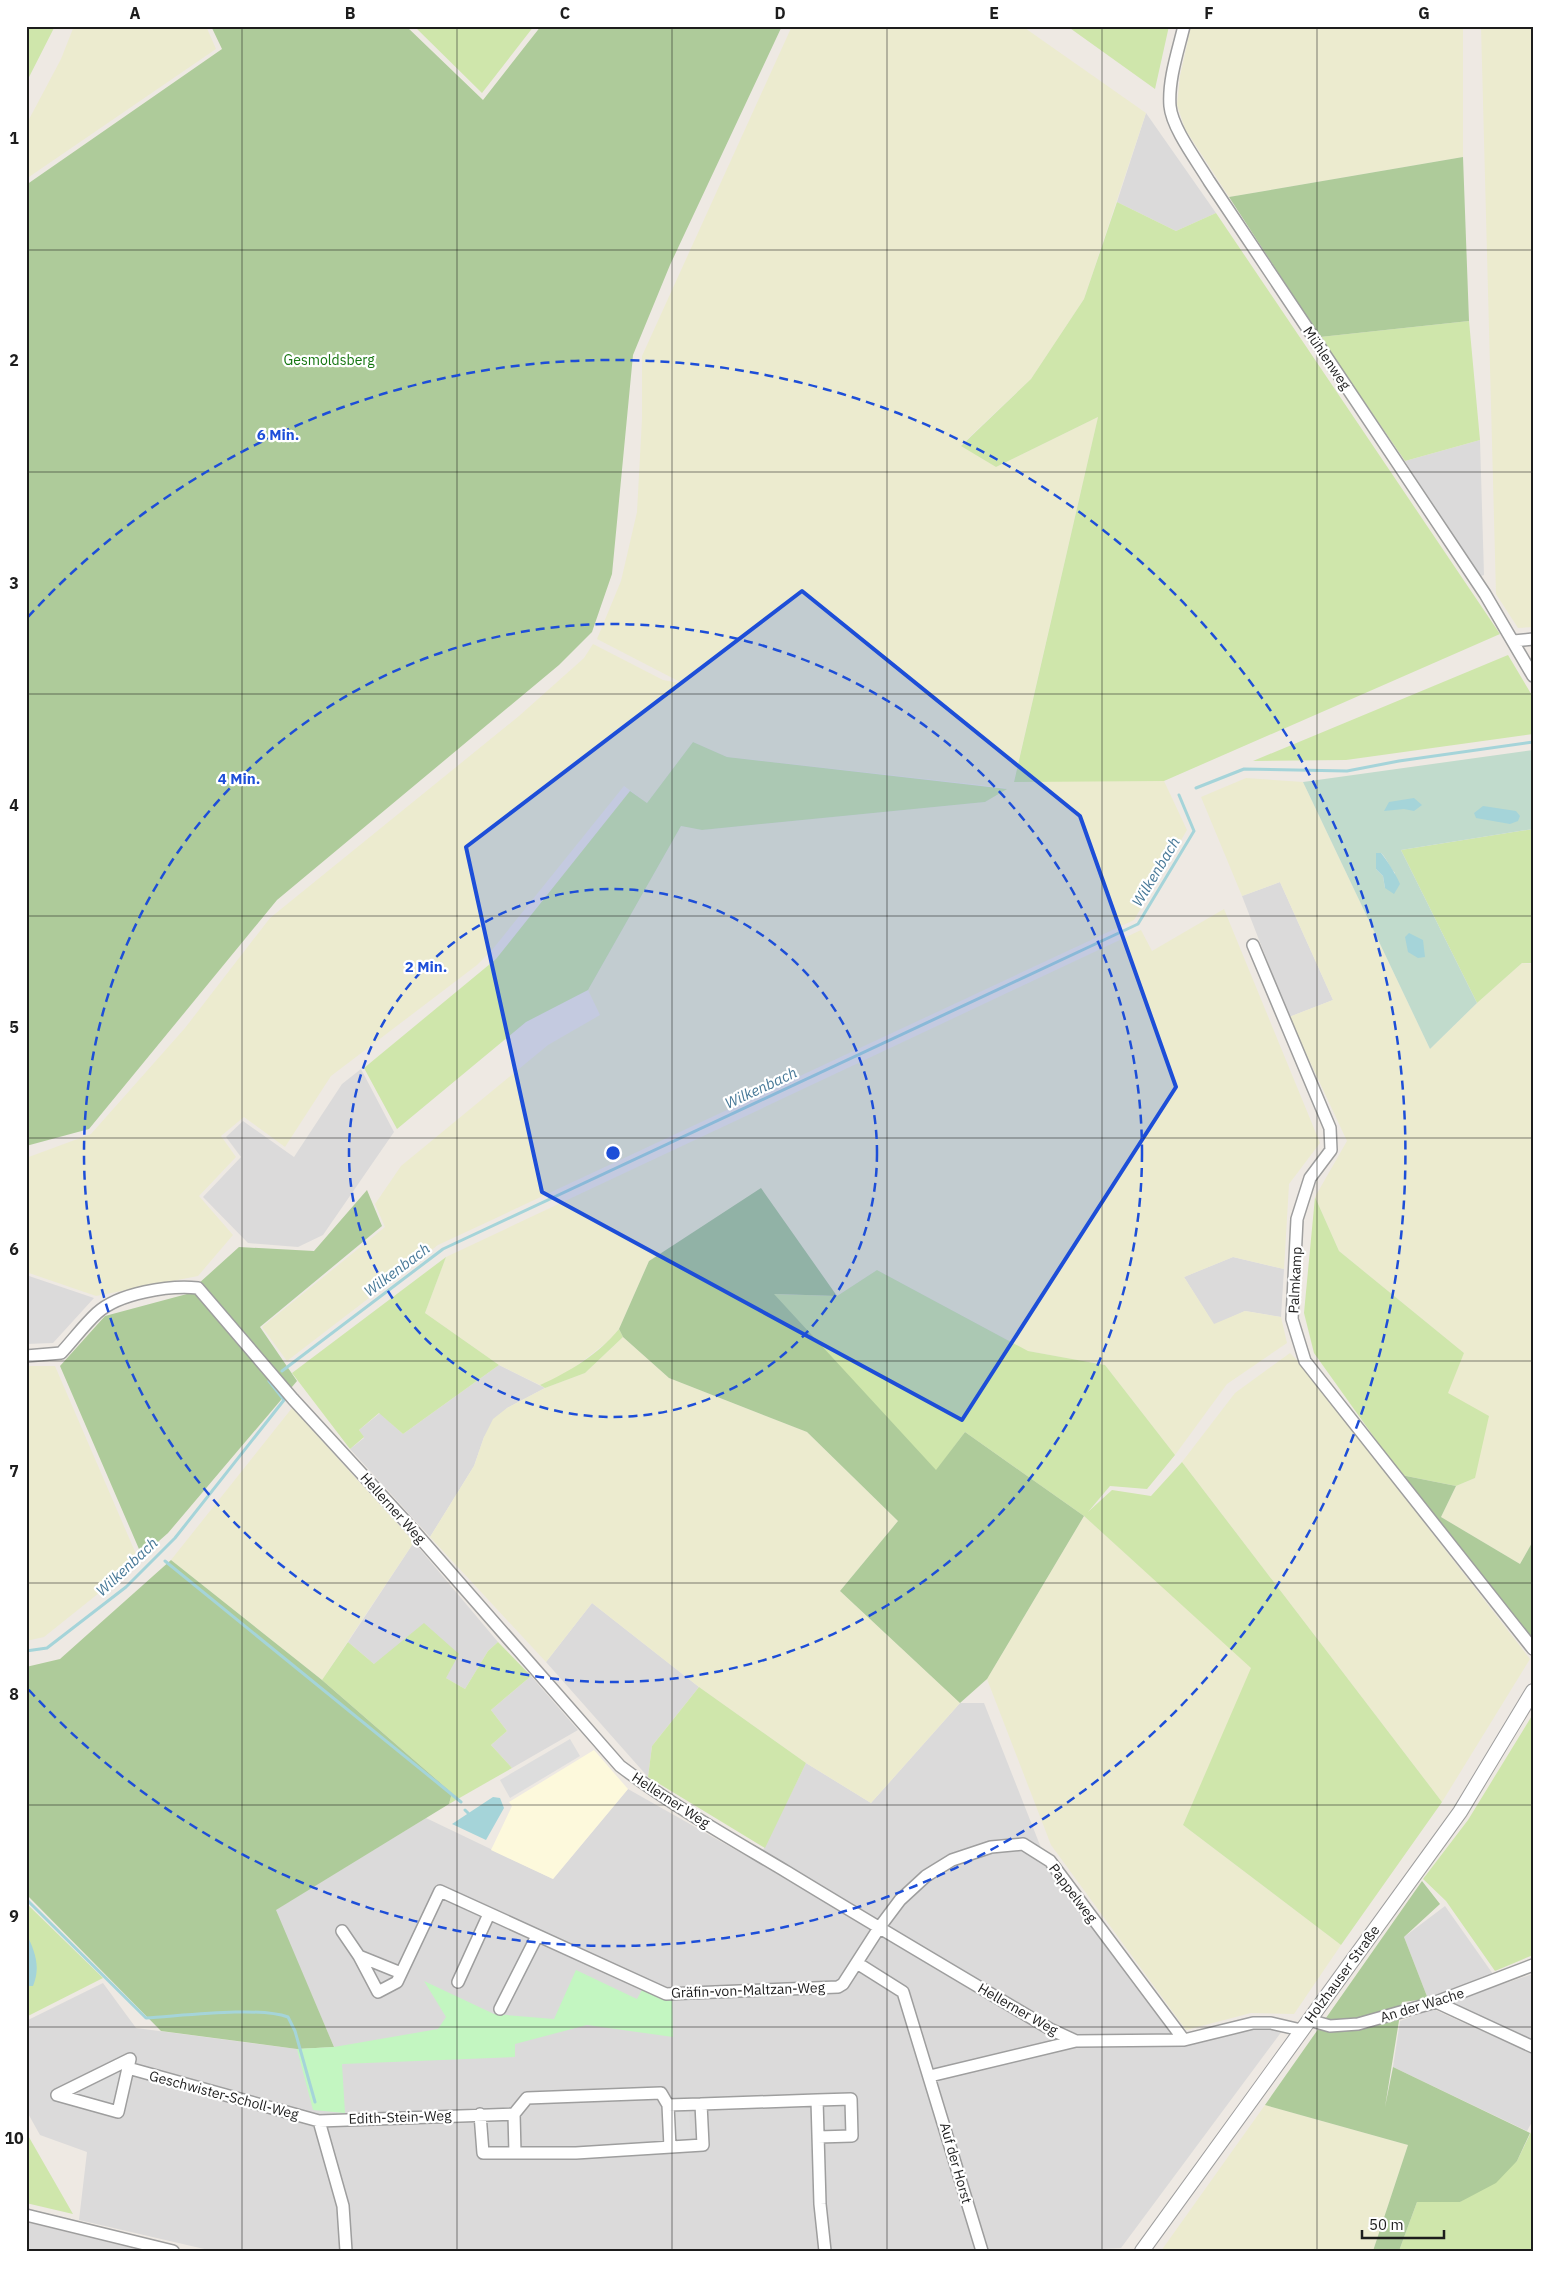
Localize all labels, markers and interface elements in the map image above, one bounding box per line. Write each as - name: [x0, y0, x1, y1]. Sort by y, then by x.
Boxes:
- text: A: [130, 3, 141, 23]
- text: B: [345, 3, 356, 23]
- text: C: [560, 3, 570, 23]
- text: D: [774, 3, 786, 23]
- text: E: [989, 3, 999, 23]
- text: F: [1204, 3, 1214, 23]
- text: G: [1418, 3, 1430, 23]
- text: 1: [9, 128, 19, 148]
- street label: Mühlenweg: [1299, 323, 1355, 394]
- text: 2: [9, 350, 19, 370]
- park label: Gesmoldsberg: [283, 351, 375, 369]
- text: 6 Min.: [257, 425, 299, 444]
- text: 3: [9, 573, 19, 593]
- text: 4 Min.: [218, 769, 260, 788]
- text: 4: [9, 795, 19, 815]
- water label: Wilkenbach: [1127, 834, 1184, 910]
- text: 2 Min.: [405, 957, 447, 976]
- text: 5: [9, 1017, 19, 1037]
- water label: Wilkenbach: [722, 1063, 800, 1113]
- centre of rings: [604, 1144, 622, 1162]
- text: 6: [9, 1239, 19, 1259]
- water label: Wilkenbach: [360, 1239, 433, 1301]
- street label: Palmkamp: [1284, 1246, 1306, 1314]
- text: 7: [9, 1461, 19, 1481]
- street label: Hellerner Weg: [356, 1469, 430, 1548]
- water label: Wilkenbach: [92, 1533, 162, 1600]
- text: 8: [9, 1684, 19, 1704]
- street label: Hellerner Weg: [629, 1768, 714, 1832]
- street label: Pappelweg: [1045, 1860, 1101, 1927]
- text: 9: [9, 1906, 19, 1926]
- street label: Holzhauser Straße: [1300, 1921, 1384, 2026]
- street label: Gräfin-von-Maltzan-Weg: [671, 1978, 826, 2002]
- street label: Hellerner Weg: [975, 1979, 1062, 2039]
- street label: An der Wache: [1378, 1984, 1467, 2026]
- street label: Geschwister-Scholl-Weg: [147, 2066, 301, 2124]
- street label: Edith-Stein-Weg: [348, 2106, 452, 2128]
- street label: Auf der Horst: [936, 2120, 976, 2206]
- text: 10: [4, 2128, 24, 2148]
- scale bar: [1362, 2207, 1444, 2239]
- text: 50 m: [1369, 2215, 1404, 2234]

